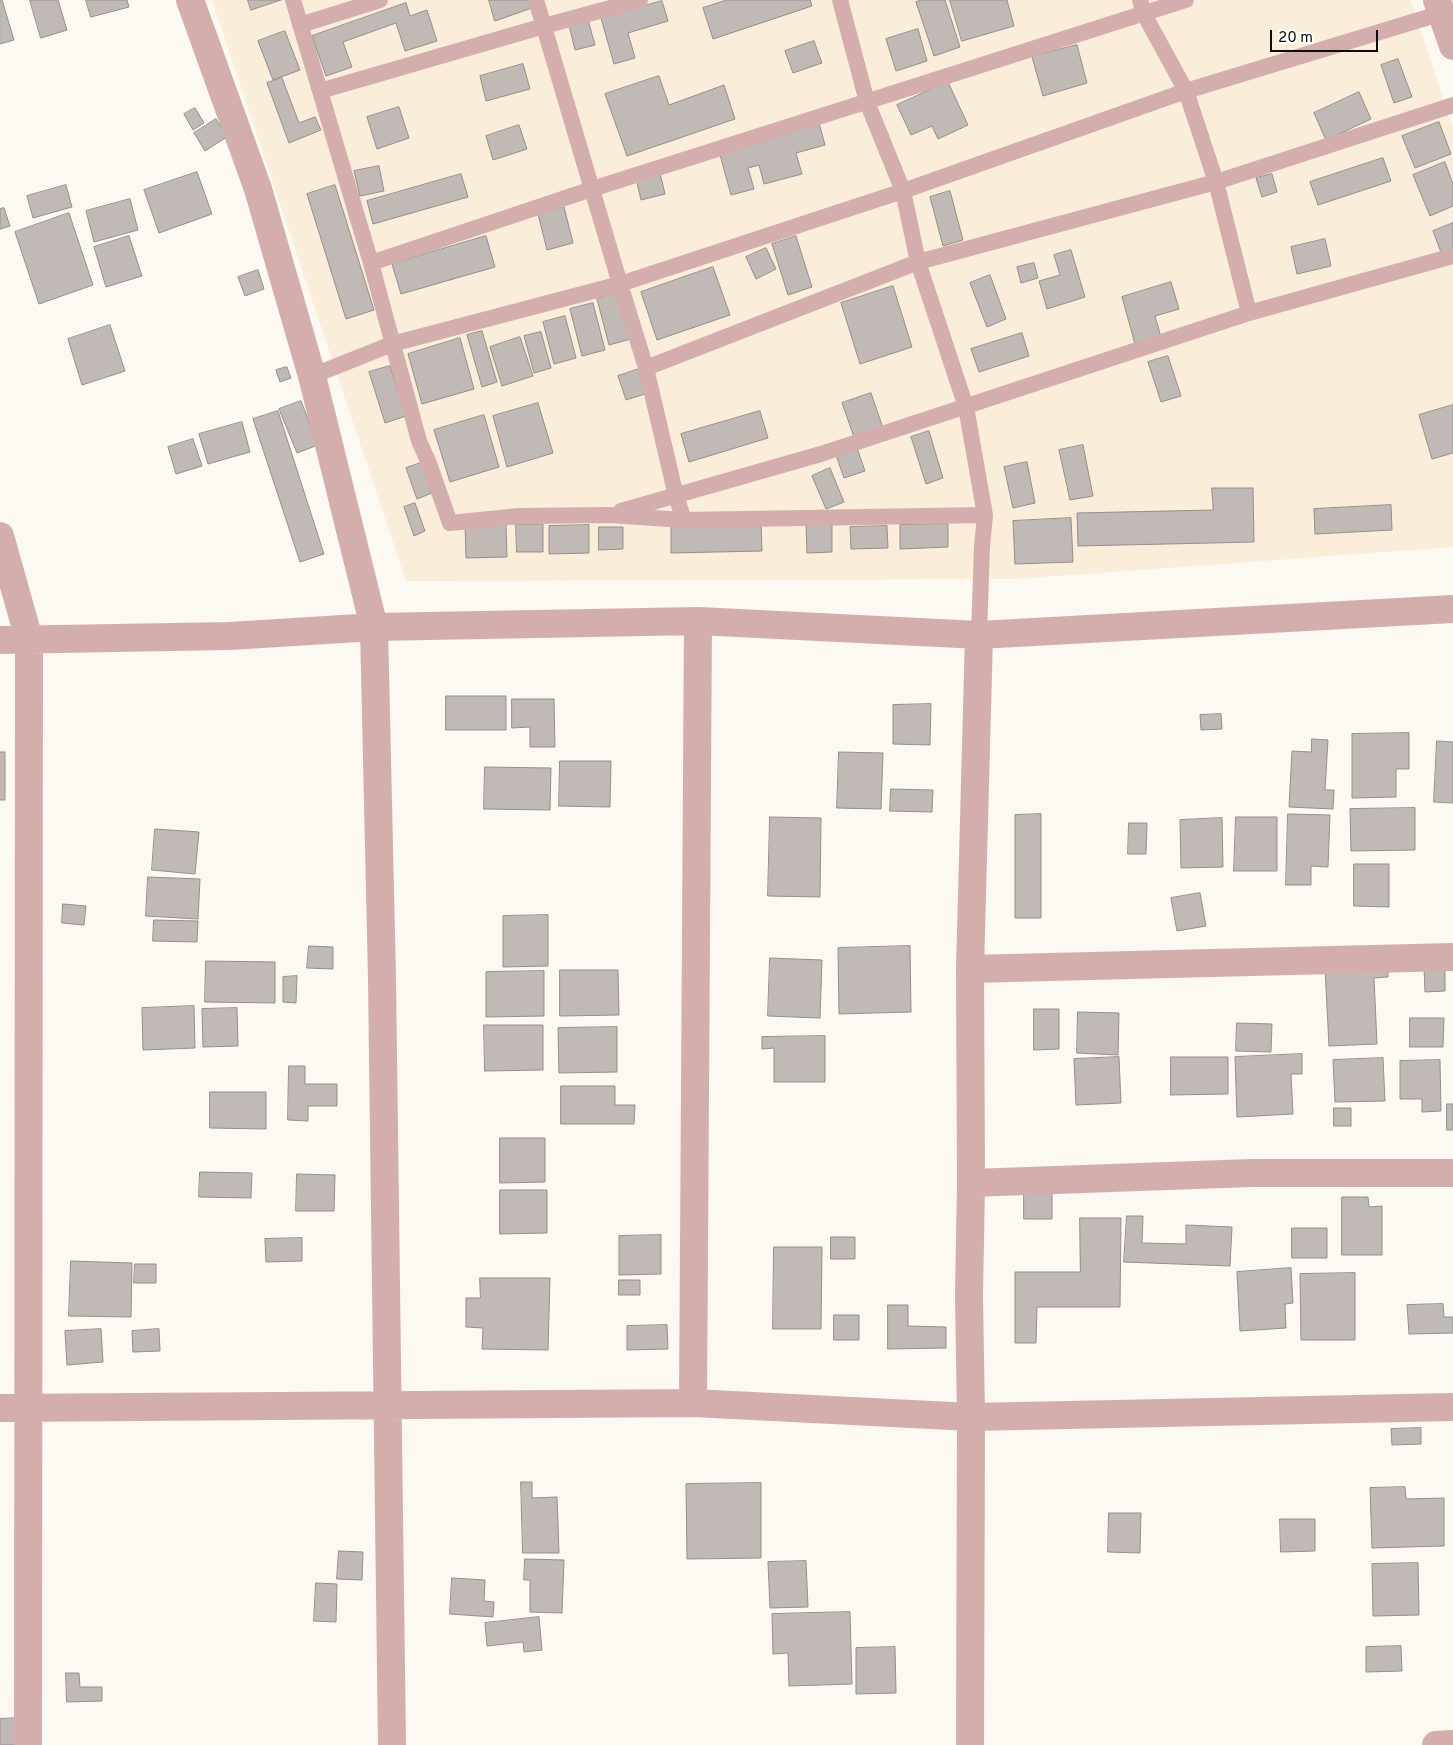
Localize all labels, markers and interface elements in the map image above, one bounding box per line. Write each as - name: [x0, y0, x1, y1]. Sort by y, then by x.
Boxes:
- scale bar: [1273, 20, 1380, 52]
- text: 20 m: [1278, 29, 1313, 48]

